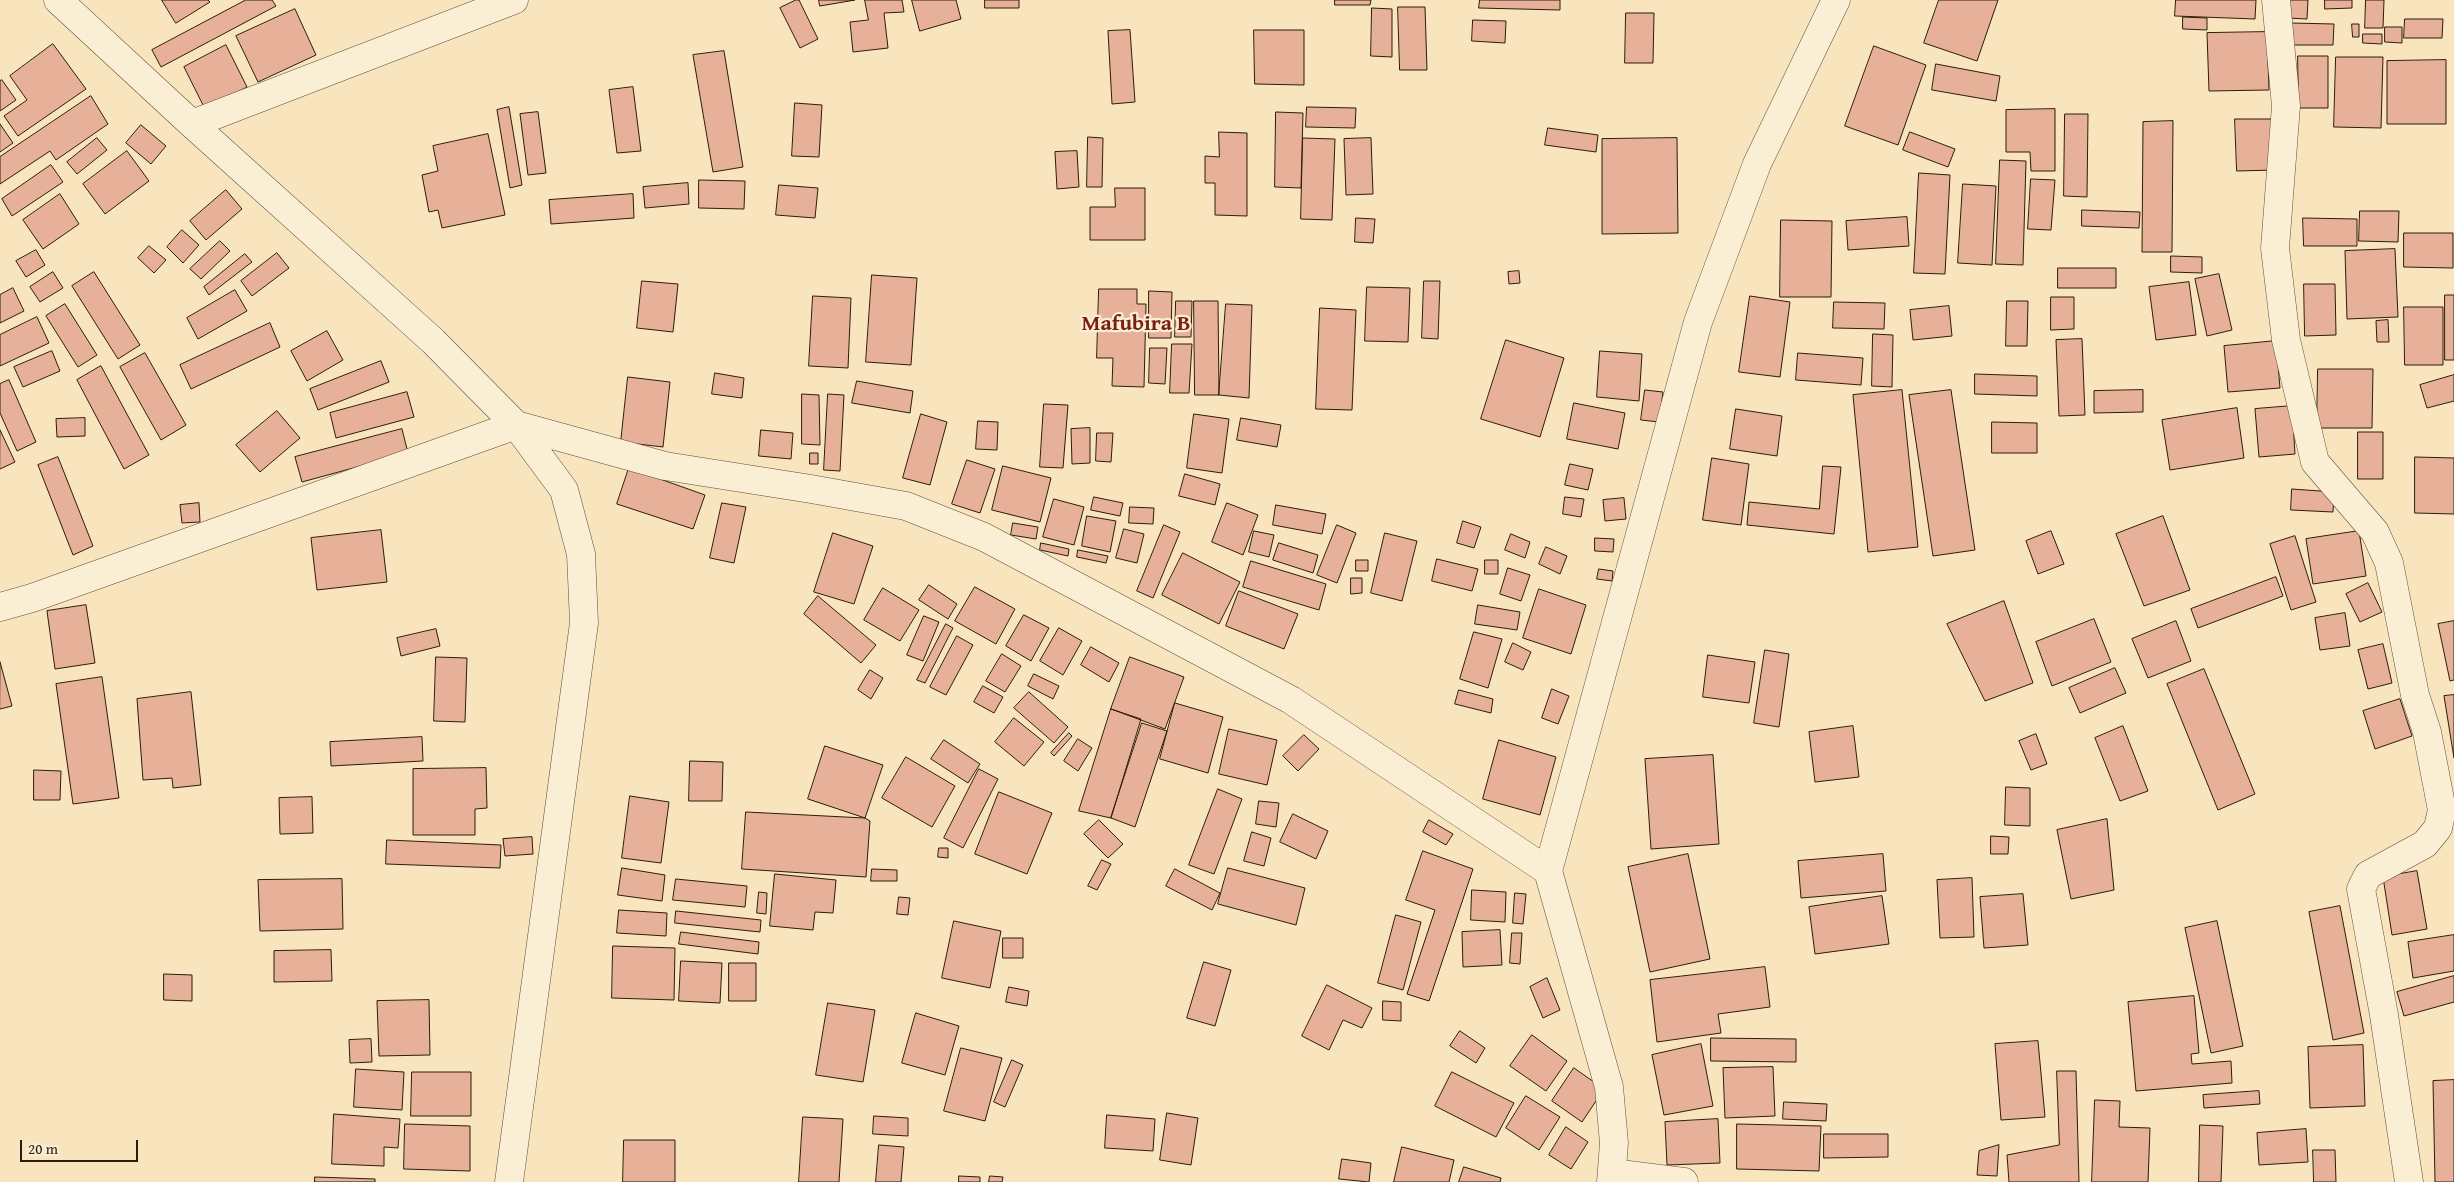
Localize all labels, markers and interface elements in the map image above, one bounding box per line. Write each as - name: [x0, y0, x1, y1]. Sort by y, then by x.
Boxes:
- district label: Mafubira B: [1082, 311, 1190, 337]
- scale bar: [22, 1130, 140, 1162]
- text: 20 m: [28, 1138, 58, 1159]

